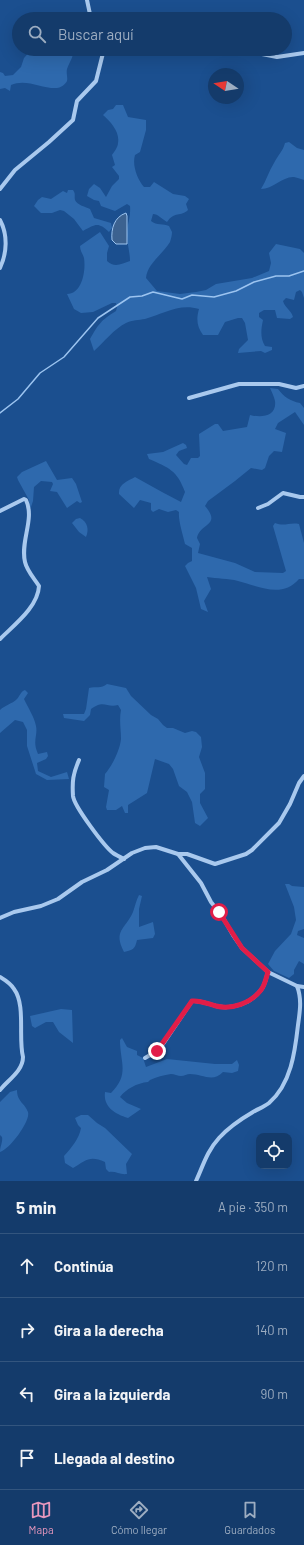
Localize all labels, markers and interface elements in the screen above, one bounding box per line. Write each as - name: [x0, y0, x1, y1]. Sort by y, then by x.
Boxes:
- search box: [12, 12, 292, 56]
- icon: search: [26, 23, 48, 45]
- text: Buscar aquí: [58, 25, 134, 43]
- north arrow: [208, 68, 244, 104]
- route start: [210, 903, 228, 921]
- route end: [148, 1042, 166, 1060]
- map controls: [256, 1133, 292, 1169]
- button: locate: [256, 1133, 292, 1169]
- text: 5 min: [16, 1197, 56, 1217]
- text: A pie · 350 m: [218, 1199, 288, 1215]
- icon: ahead: [16, 1255, 38, 1277]
- text: Continúa: [54, 1257, 114, 1275]
- text: 120 m: [256, 1258, 288, 1274]
- icon: right: [16, 1319, 38, 1341]
- text: Gira a la derecha: [54, 1321, 164, 1339]
- text: 140 m: [256, 1322, 288, 1338]
- icon: left: [16, 1383, 38, 1405]
- text: Gira a la izquierda: [54, 1385, 170, 1403]
- text: 90 m: [261, 1386, 288, 1402]
- icon: arrive: [16, 1447, 38, 1469]
- text: Llegada al destino: [54, 1449, 175, 1467]
- tab: Mapa: [29, 1499, 54, 1536]
- tab: Cómo llegar: [111, 1499, 167, 1536]
- tab: Guardados: [224, 1499, 275, 1536]

